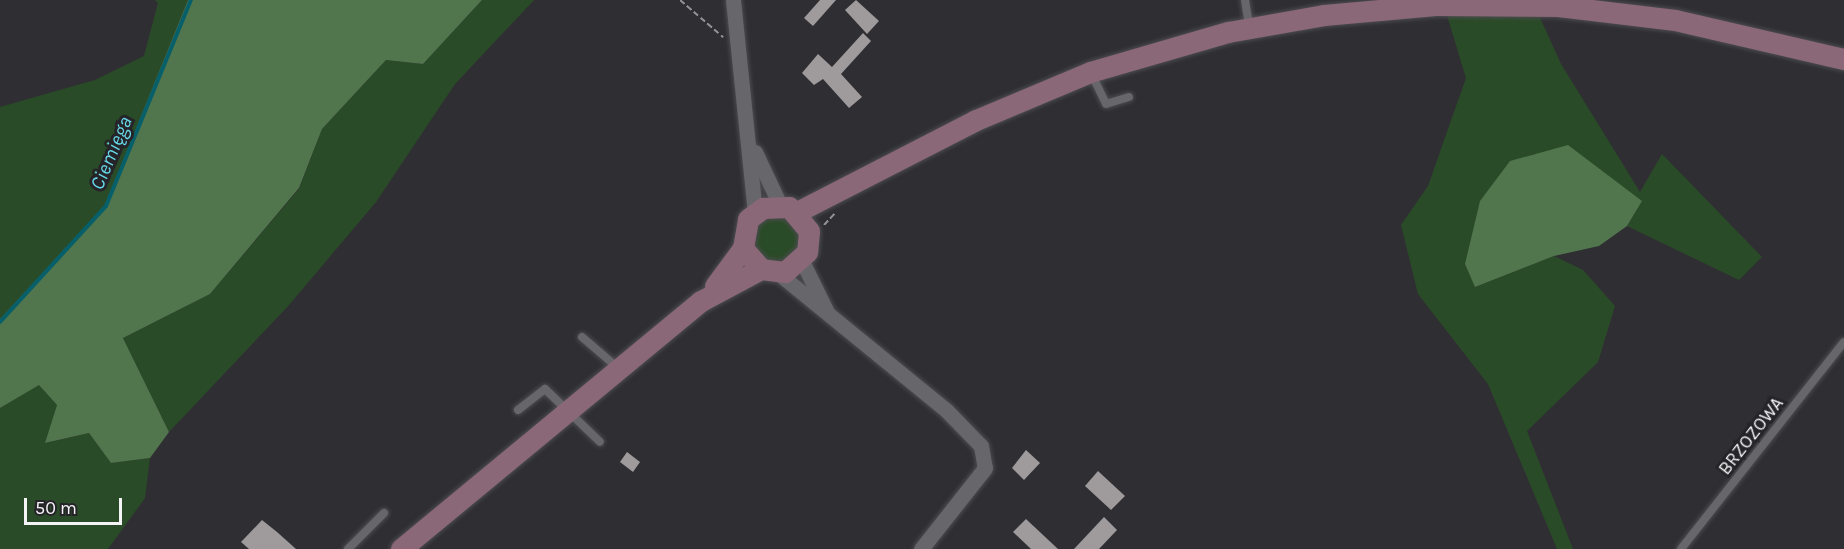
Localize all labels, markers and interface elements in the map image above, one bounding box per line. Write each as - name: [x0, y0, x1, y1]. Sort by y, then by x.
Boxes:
- water label: Ciemięga: [85, 113, 137, 193]
- street label: BRZOZOWA: [1714, 393, 1788, 479]
- scale bar: [27, 486, 124, 524]
- text: 50 m: [35, 497, 77, 519]

